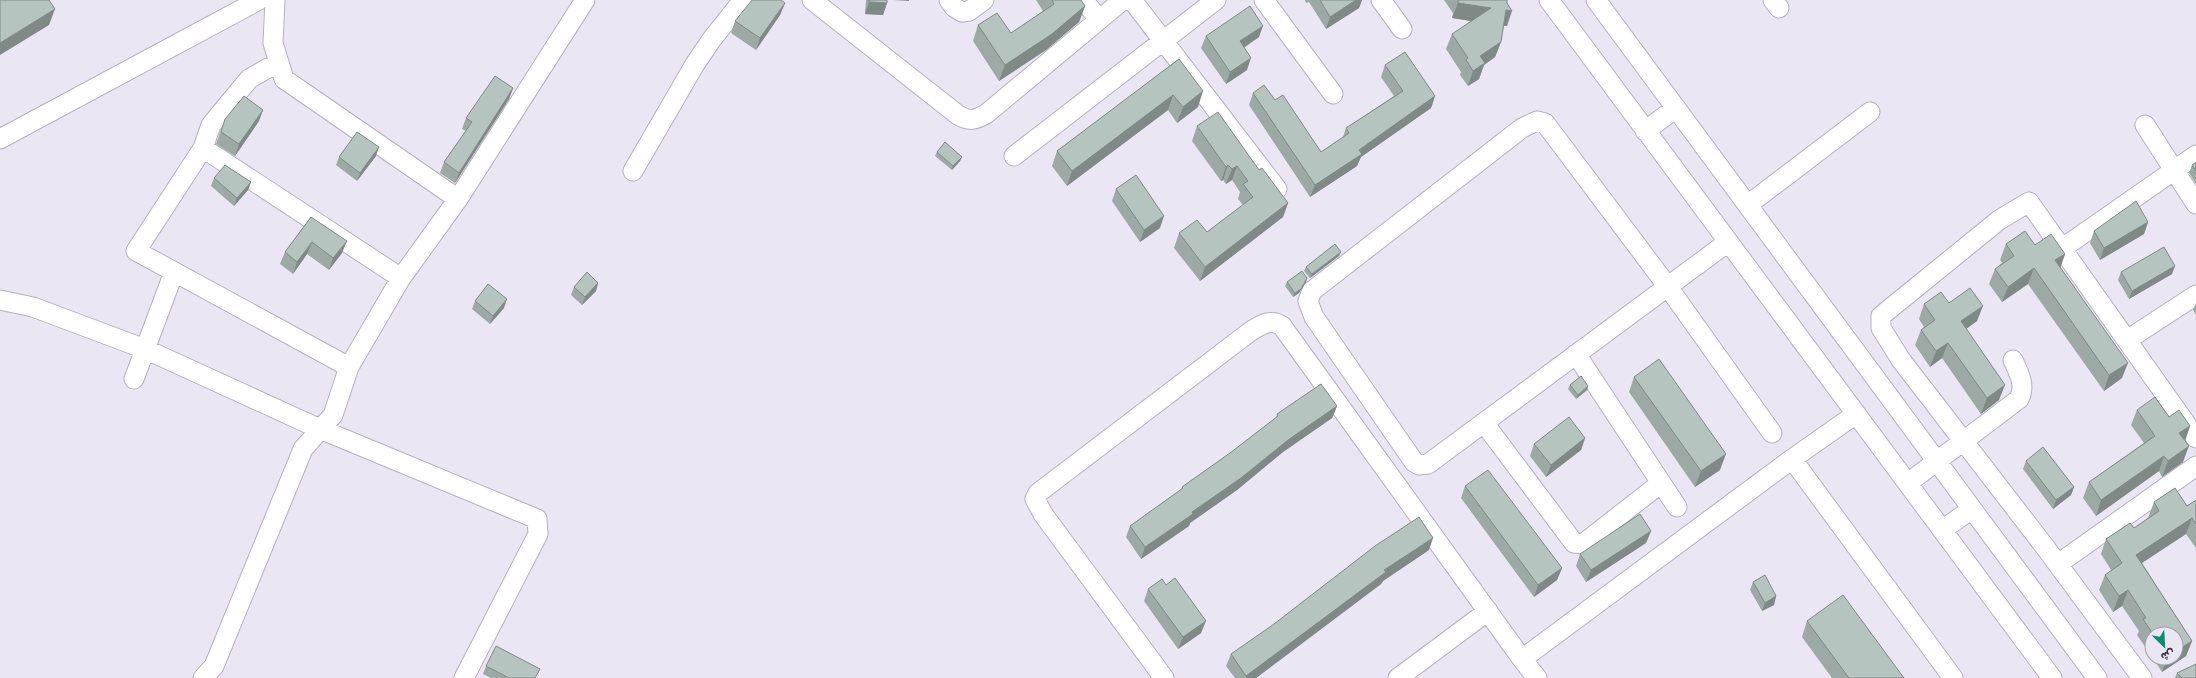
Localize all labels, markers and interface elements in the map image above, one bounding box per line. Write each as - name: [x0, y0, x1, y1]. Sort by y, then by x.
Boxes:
- north arrow: [2144, 626, 2184, 666]
- text: ش: [2159, 646, 2177, 663]

